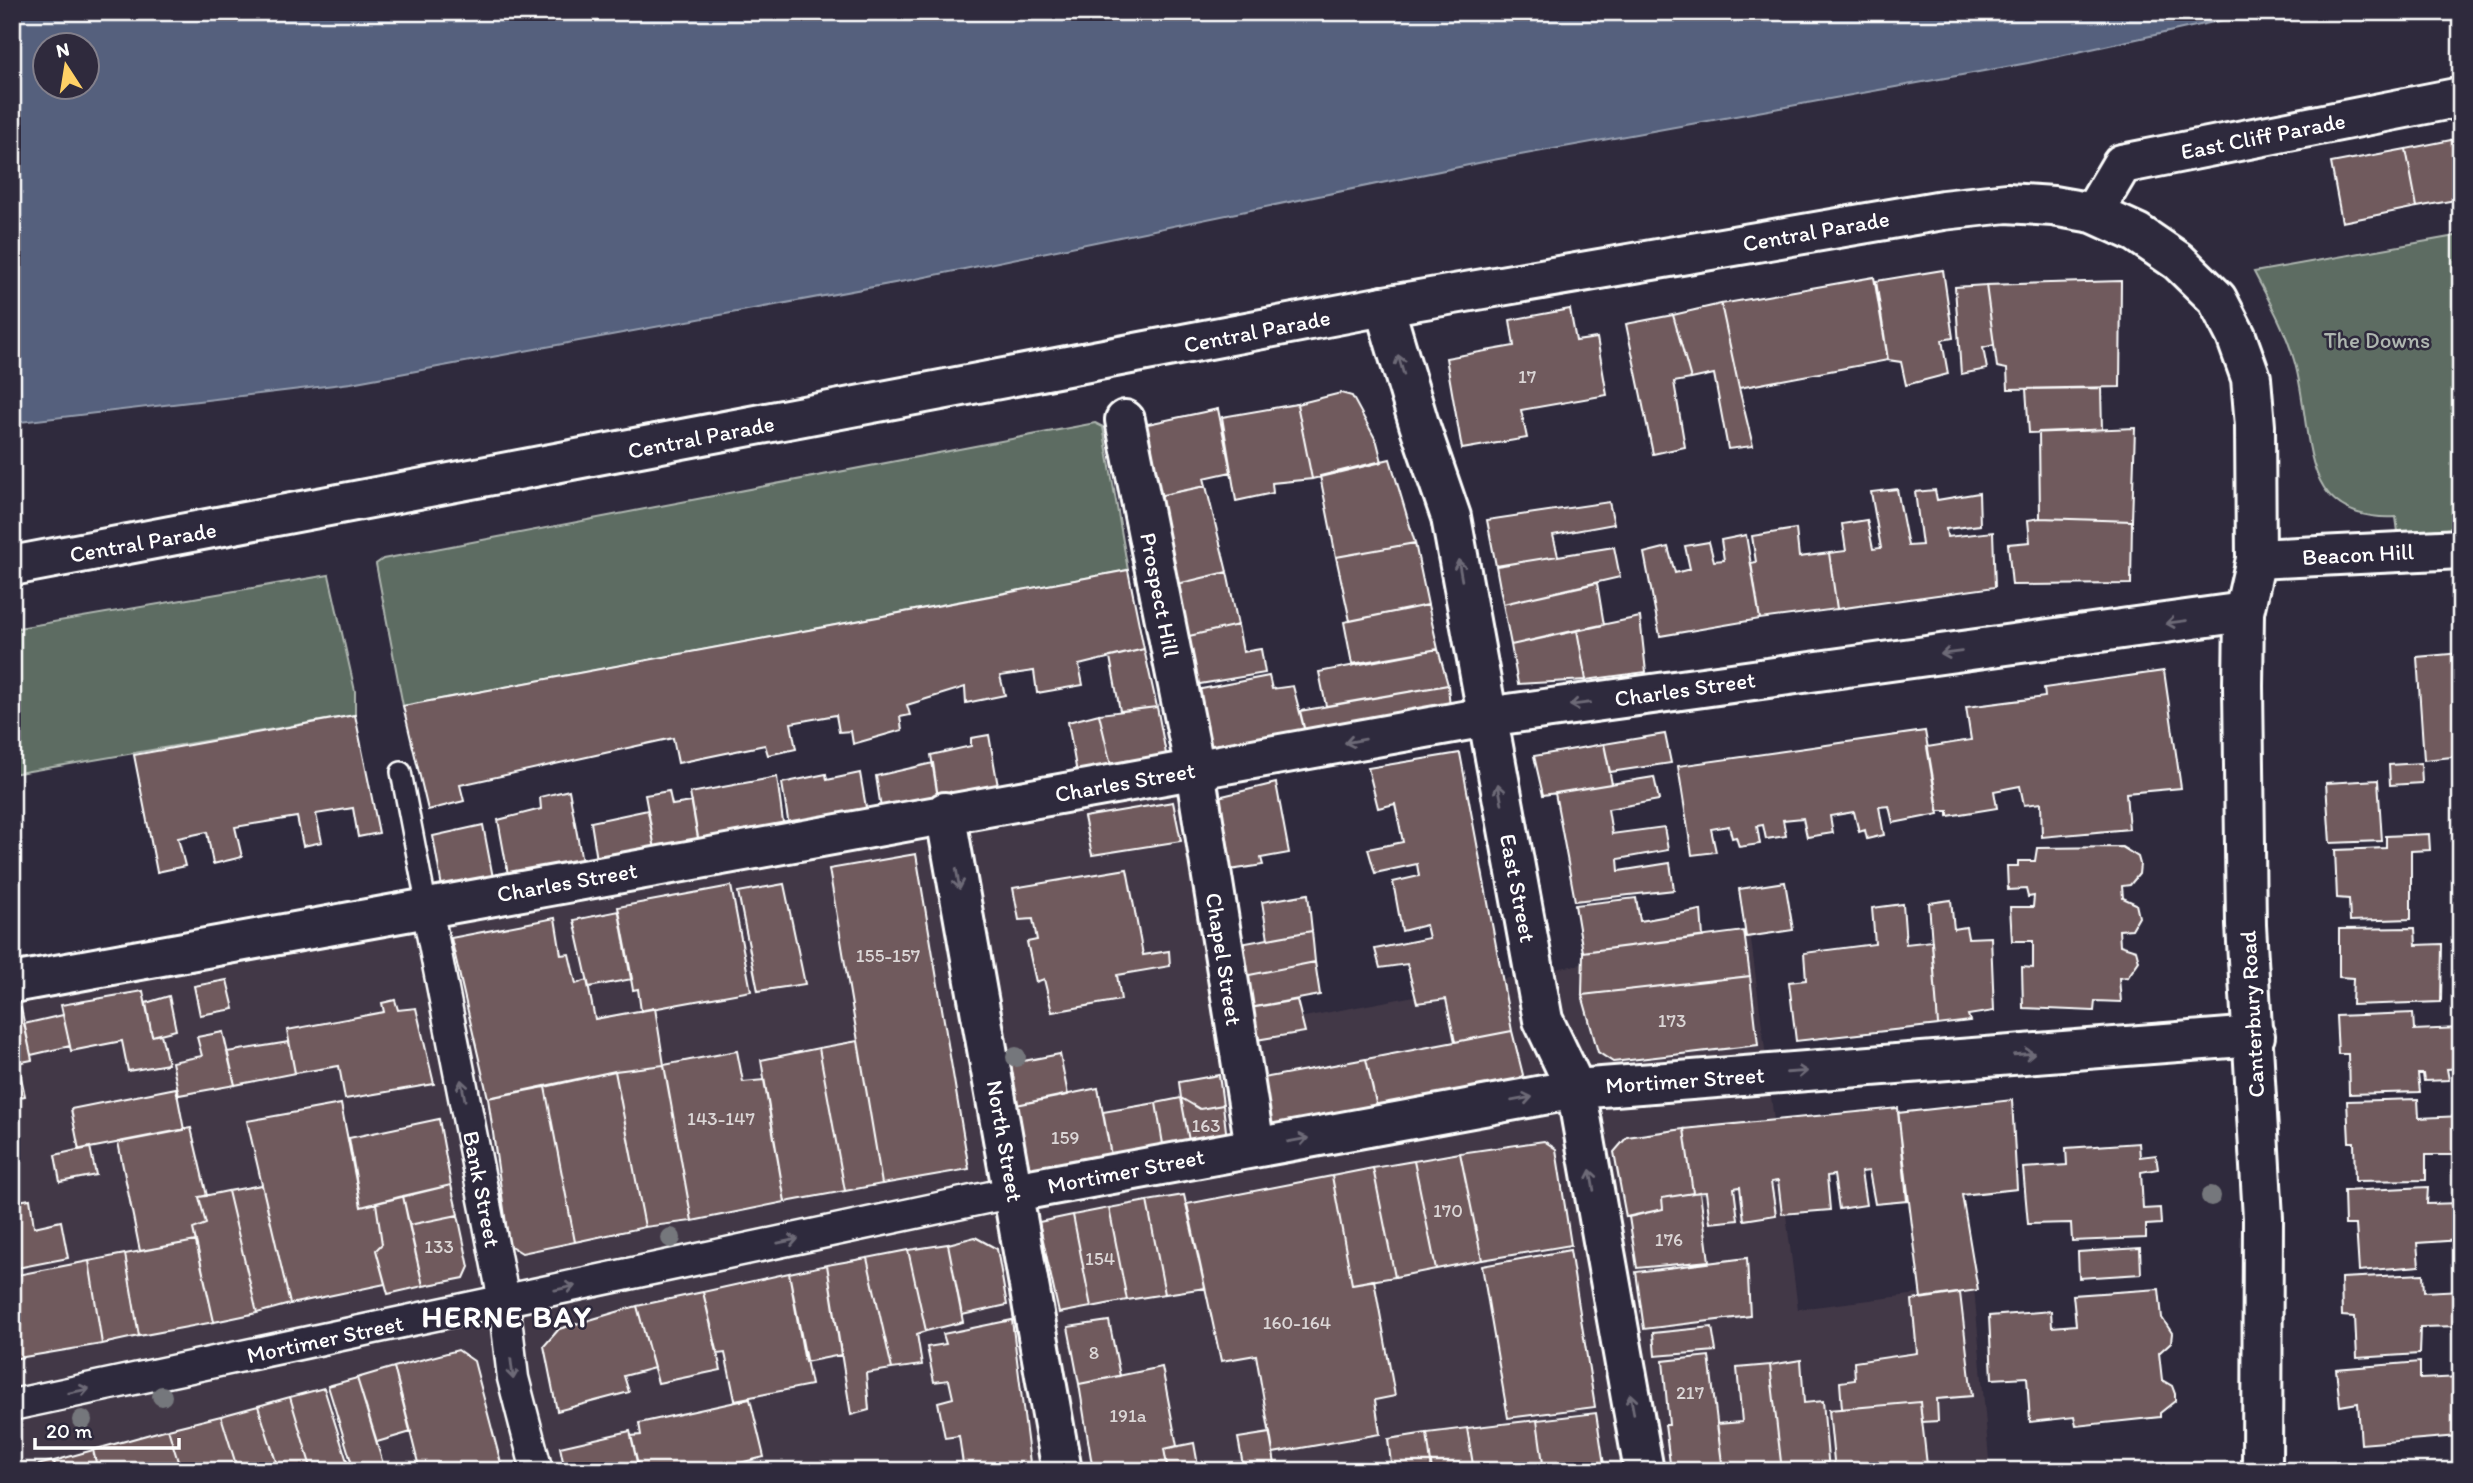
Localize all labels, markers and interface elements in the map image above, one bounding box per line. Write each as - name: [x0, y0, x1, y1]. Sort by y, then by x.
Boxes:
- north arrow: [32, 32, 102, 102]
- text: N: [54, 37, 71, 62]
- street label: East Cliff Parade: [2178, 106, 2348, 166]
- street label: Central Parade: [1740, 204, 1892, 258]
- street label: Central Parade: [1181, 303, 1333, 359]
- park label: The Downs: [2324, 326, 2430, 354]
- one-way arrow: [1394, 354, 1407, 376]
- house number: 17: [1518, 365, 1536, 388]
- street label: Central Parade: [625, 409, 777, 465]
- street label: Central Parade: [67, 515, 219, 569]
- street label: Prospect Hill: [1134, 530, 1186, 660]
- street label: Beacon Hill: [2301, 537, 2415, 571]
- one-way arrow: [1453, 559, 1466, 582]
- one-way arrow: [2165, 615, 2188, 628]
- one-way arrow: [1940, 646, 1962, 659]
- street label: Charles Street: [1613, 665, 1757, 713]
- one-way arrow: [1569, 697, 1591, 710]
- one-way arrow: [1344, 734, 1367, 748]
- street label: Charles Street: [1053, 756, 1197, 808]
- one-way arrow: [1493, 783, 1506, 806]
- street label: East Street: [1494, 831, 1542, 945]
- street label: Charles Street: [495, 856, 639, 908]
- one-way arrow: [951, 867, 965, 890]
- street label: Chapel Street: [1200, 891, 1248, 1028]
- street label: Canterbury Road: [2234, 929, 2270, 1098]
- house number: 155-157: [856, 944, 920, 967]
- house number: 173: [1658, 1009, 1686, 1032]
- one-way arrow: [2012, 1047, 2034, 1060]
- street label: Mortimer Street: [1604, 1060, 1766, 1100]
- one-way arrow: [1785, 1065, 1808, 1078]
- street label: North Street: [981, 1078, 1030, 1204]
- one-way arrow: [455, 1079, 469, 1102]
- one-way arrow: [1510, 1092, 1533, 1105]
- house number: 143-147: [687, 1107, 755, 1130]
- house number: 163: [1191, 1114, 1221, 1137]
- house number: 159: [1051, 1126, 1079, 1149]
- street label: Bank Street: [457, 1128, 507, 1250]
- one-way arrow: [1286, 1132, 1309, 1146]
- street label: Mortimer Street: [1045, 1142, 1207, 1200]
- one-way arrow: [1585, 1169, 1599, 1191]
- house number: 170: [1433, 1199, 1463, 1222]
- house number: 176: [1655, 1228, 1683, 1251]
- one-way arrow: [776, 1233, 799, 1247]
- house number: 133: [424, 1235, 454, 1258]
- house number: 154: [1085, 1247, 1115, 1270]
- one-way arrow: [553, 1281, 576, 1295]
- district label: HERNE BAY: [421, 1298, 593, 1335]
- street label: Mortimer Street: [244, 1309, 406, 1369]
- house number: 160-164: [1263, 1311, 1331, 1334]
- house number: 8: [1089, 1341, 1099, 1364]
- one-way arrow: [505, 1357, 518, 1380]
- house number: 217: [1676, 1381, 1704, 1404]
- one-way arrow: [67, 1384, 90, 1398]
- one-way arrow: [1625, 1393, 1638, 1415]
- house number: 191a: [1109, 1404, 1147, 1427]
- scale bar: [35, 1406, 178, 1450]
- text: 20 m: [46, 1418, 93, 1443]

